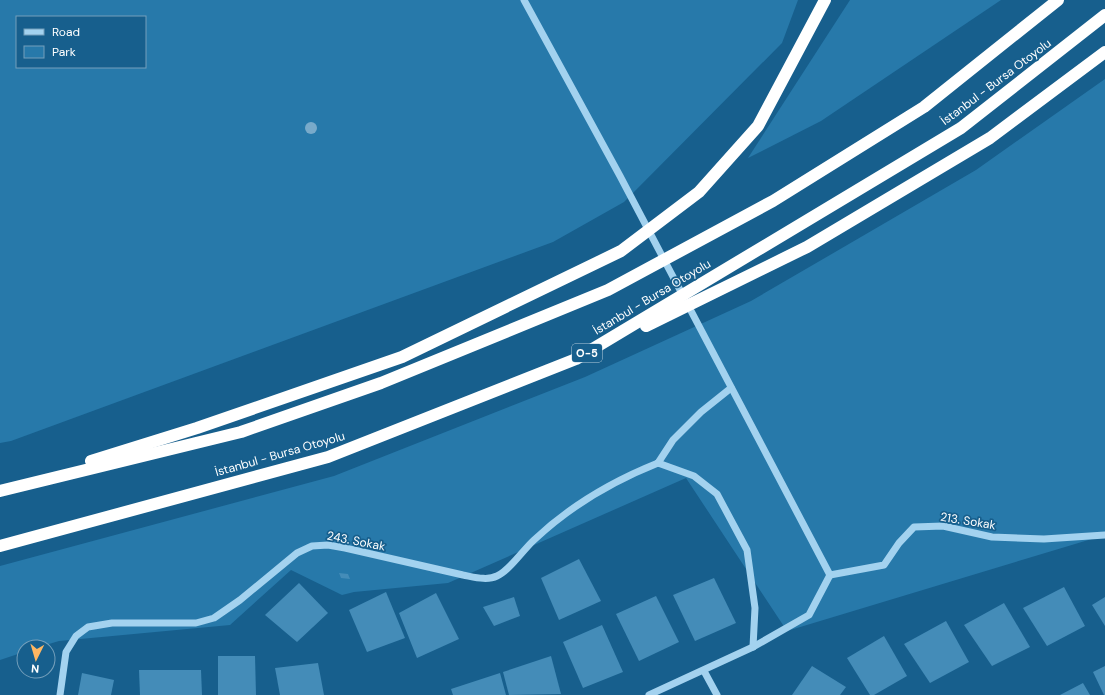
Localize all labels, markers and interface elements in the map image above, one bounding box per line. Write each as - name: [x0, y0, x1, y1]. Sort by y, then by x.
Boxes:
- legend: [16, 16, 146, 68]
- text: Road: [52, 24, 80, 40]
- street label: İstanbul - Bursa Otoyolu: [938, 35, 1054, 129]
- text: Park: [52, 44, 76, 60]
- street label: İstanbul - Bursa Otoyolu: [590, 256, 714, 338]
- road number: O-5: [572, 344, 602, 362]
- street label: İstanbul - Bursa Otoyolu: [213, 428, 347, 480]
- street label: 213. Sokak: [939, 509, 997, 533]
- street label: 243. Sokak: [325, 527, 387, 555]
- north arrow: [16, 639, 56, 679]
- text: N: [31, 662, 40, 676]

